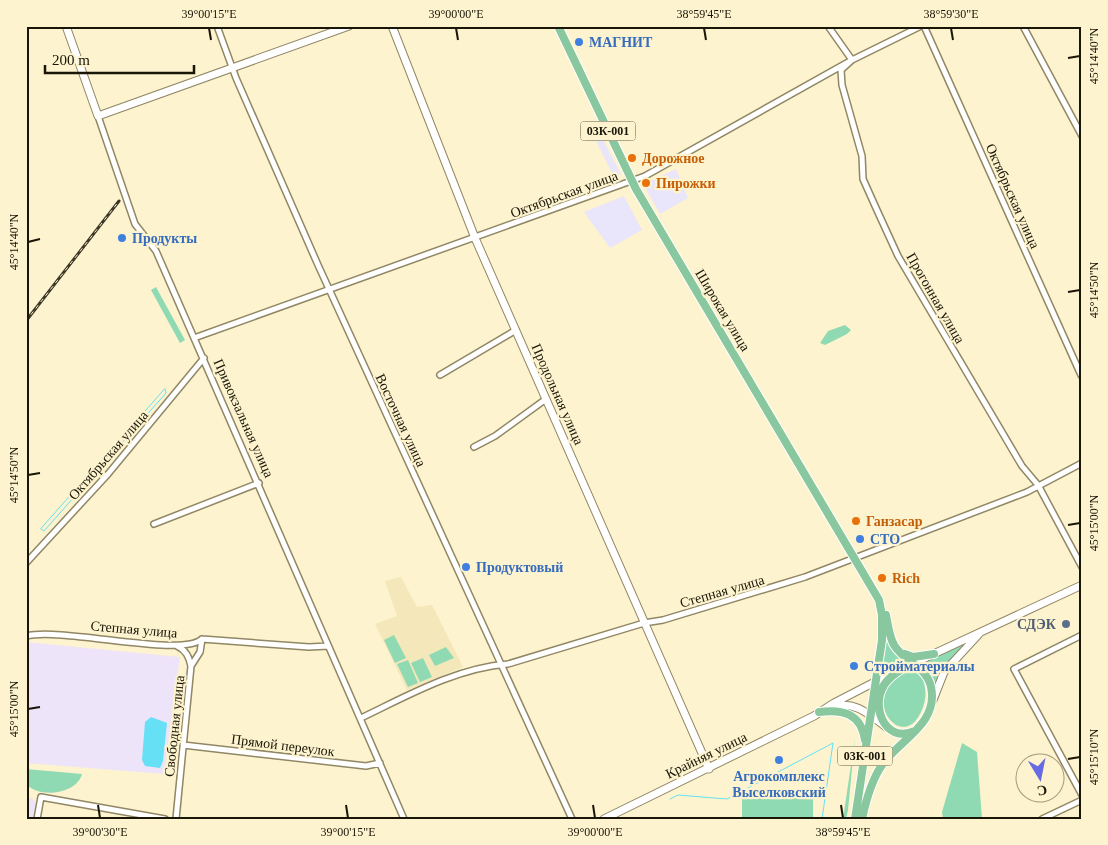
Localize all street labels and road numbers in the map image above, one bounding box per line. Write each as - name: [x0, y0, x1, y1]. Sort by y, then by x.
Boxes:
- road number: 03К-001: [580, 122, 636, 140]
- street label: Октябрьская улица: [983, 141, 1043, 252]
- street label: Октябрьская улица: [508, 168, 621, 221]
- street label: Прогонная улица: [904, 250, 968, 347]
- street label: Широкая улица: [692, 267, 753, 355]
- street label: Продольная улица: [528, 341, 587, 448]
- street label: Привокзальная улица: [211, 357, 277, 481]
- street label: Восточная улица: [372, 371, 429, 470]
- street label: Октябрьская улица: [66, 407, 152, 503]
- street label: Степная улица: [678, 572, 767, 611]
- street label: Степная улица: [90, 618, 179, 641]
- street label: Свободная улица: [162, 674, 187, 778]
- street label: Крайняя улица: [663, 729, 750, 782]
- street label: Прямой переулок: [230, 732, 336, 759]
- road number: 03К-001: [838, 746, 892, 766]

